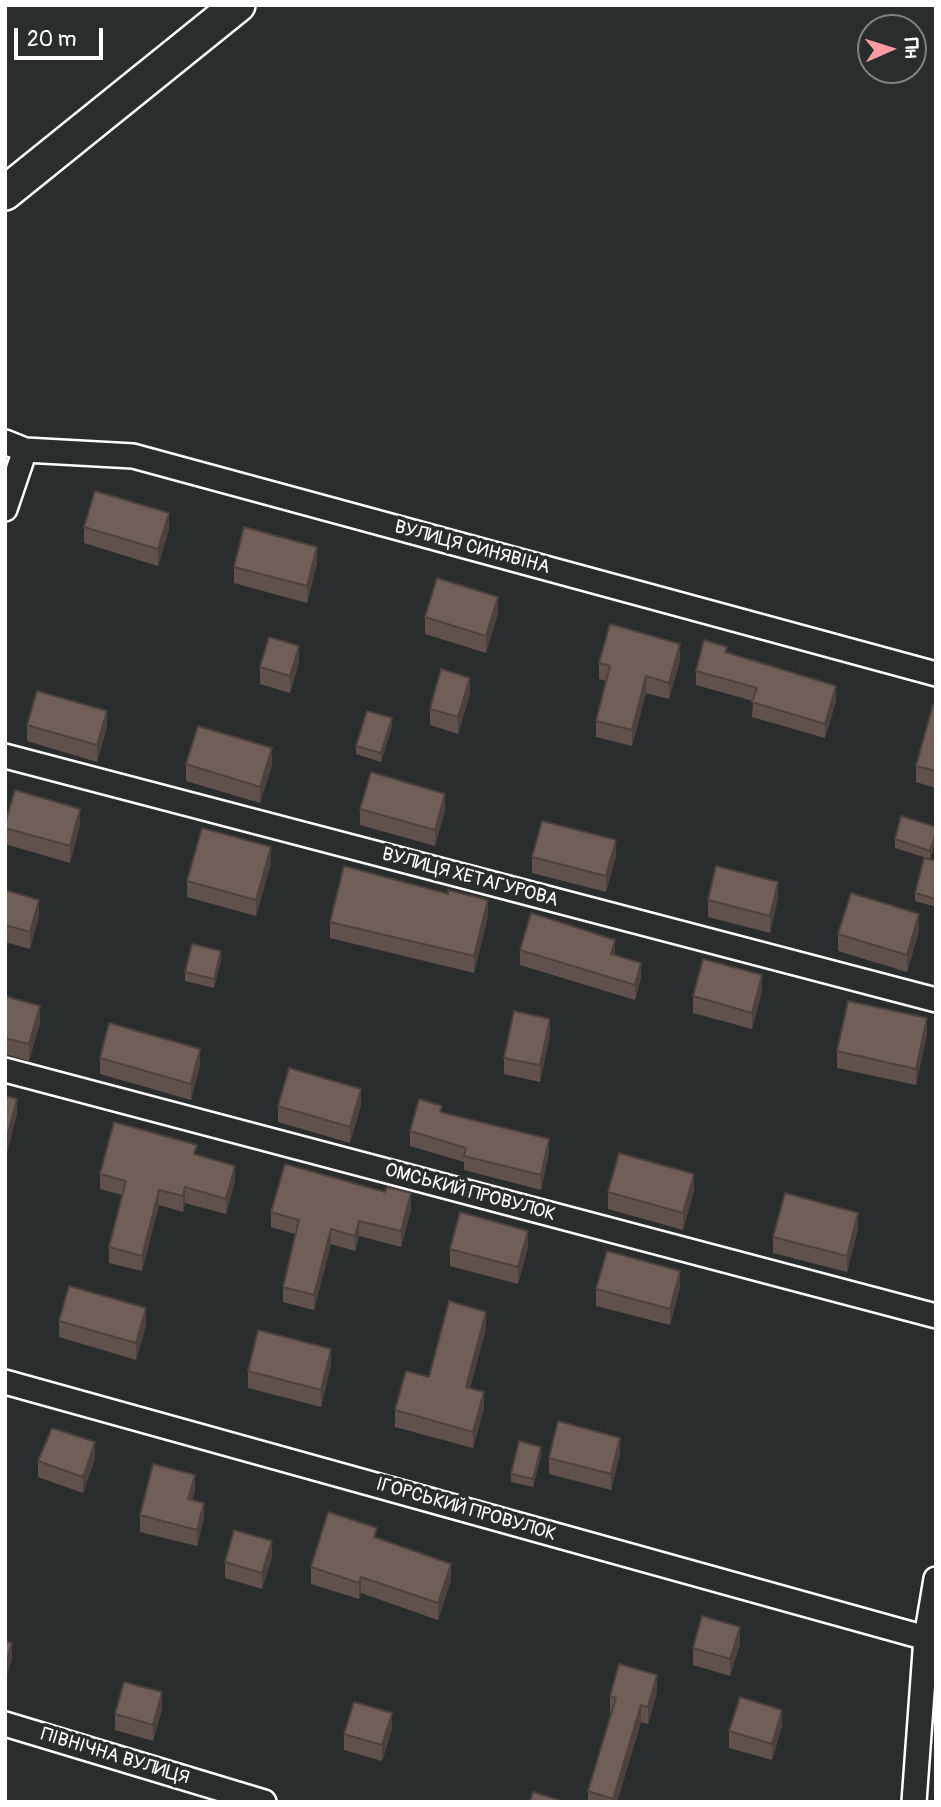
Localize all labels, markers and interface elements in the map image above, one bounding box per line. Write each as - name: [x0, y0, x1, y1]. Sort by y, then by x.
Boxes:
- scale bar: [18, 14, 107, 58]
- north arrow: [857, 14, 927, 84]
- text: 20 m: [27, 26, 76, 53]
- text: Пн: [898, 37, 924, 59]
- street label: ВУЛИЦЯ СИНЯВІНА: [392, 516, 552, 580]
- street label: ВУЛИЦЯ ХЕТАГУРОВА: [379, 843, 561, 913]
- street label: ОМСЬКИЙ ПРОВУЛОК: [382, 1159, 558, 1227]
- street label: ІГОРСЬКИЙ ПРОВУЛОК: [373, 1473, 559, 1547]
- street label: ПІВНІЧНА ВУЛИЦЯ: [38, 1724, 192, 1790]

